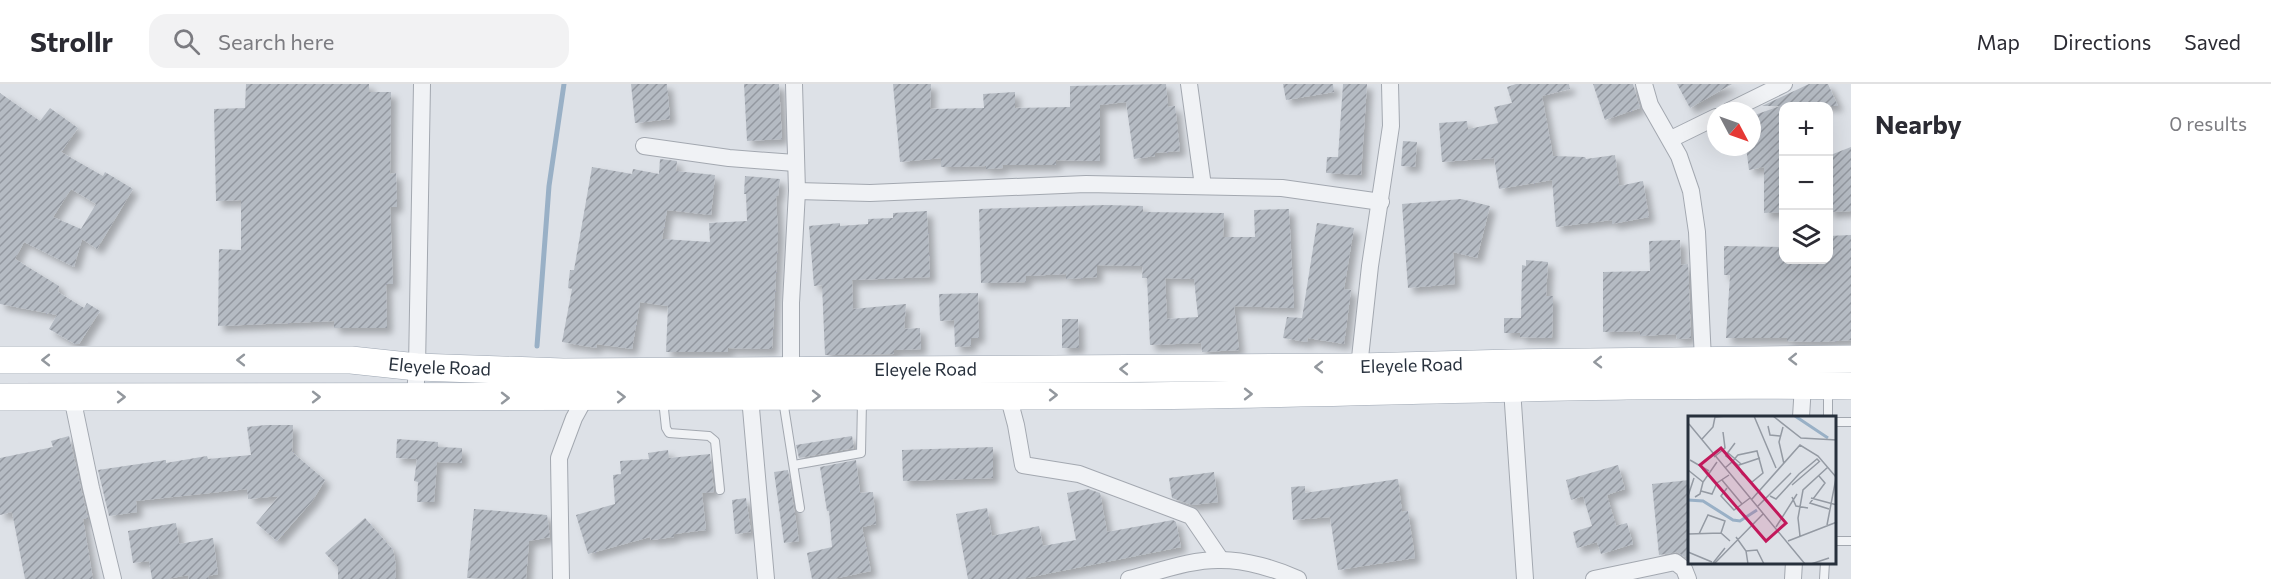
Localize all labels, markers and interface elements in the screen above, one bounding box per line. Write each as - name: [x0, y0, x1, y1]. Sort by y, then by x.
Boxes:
- search box: [149, 14, 569, 68]
- text: Strollr: [30, 24, 113, 58]
- icon: search: [170, 25, 203, 58]
- text: Search here: [218, 28, 334, 55]
- text: Map: [1977, 29, 2020, 54]
- text: Directions: [2053, 29, 2151, 54]
- text: Saved: [2184, 29, 2241, 54]
- north arrow: [1707, 102, 1761, 156]
- map controls: [1779, 102, 1833, 264]
- button: +: [1779, 102, 1833, 156]
- text: Nearby: [1875, 108, 1962, 139]
- text: 0 results: [2169, 111, 2247, 135]
- button: −: [1779, 156, 1833, 210]
- button: layers: [1779, 210, 1833, 264]
- street label: Eleyele Road: [387, 352, 491, 380]
- street label: Eleyele Road: [1360, 352, 1463, 377]
- one-way arrow: [1788, 353, 1797, 365]
- one-way arrow: [41, 354, 50, 366]
- one-way arrow: [236, 354, 245, 366]
- one-way arrow: [1593, 355, 1602, 368]
- street label: Eleyele Road: [874, 357, 977, 380]
- one-way arrow: [1314, 361, 1323, 373]
- one-way arrow: [1119, 363, 1128, 375]
- one-way arrow: [1244, 388, 1253, 400]
- one-way arrow: [1049, 389, 1058, 401]
- one-way arrow: [812, 390, 821, 403]
- one-way arrow: [117, 391, 126, 403]
- one-way arrow: [312, 391, 321, 403]
- one-way arrow: [617, 391, 626, 404]
- one-way arrow: [500, 392, 509, 404]
- inset map: [1688, 416, 1836, 564]

